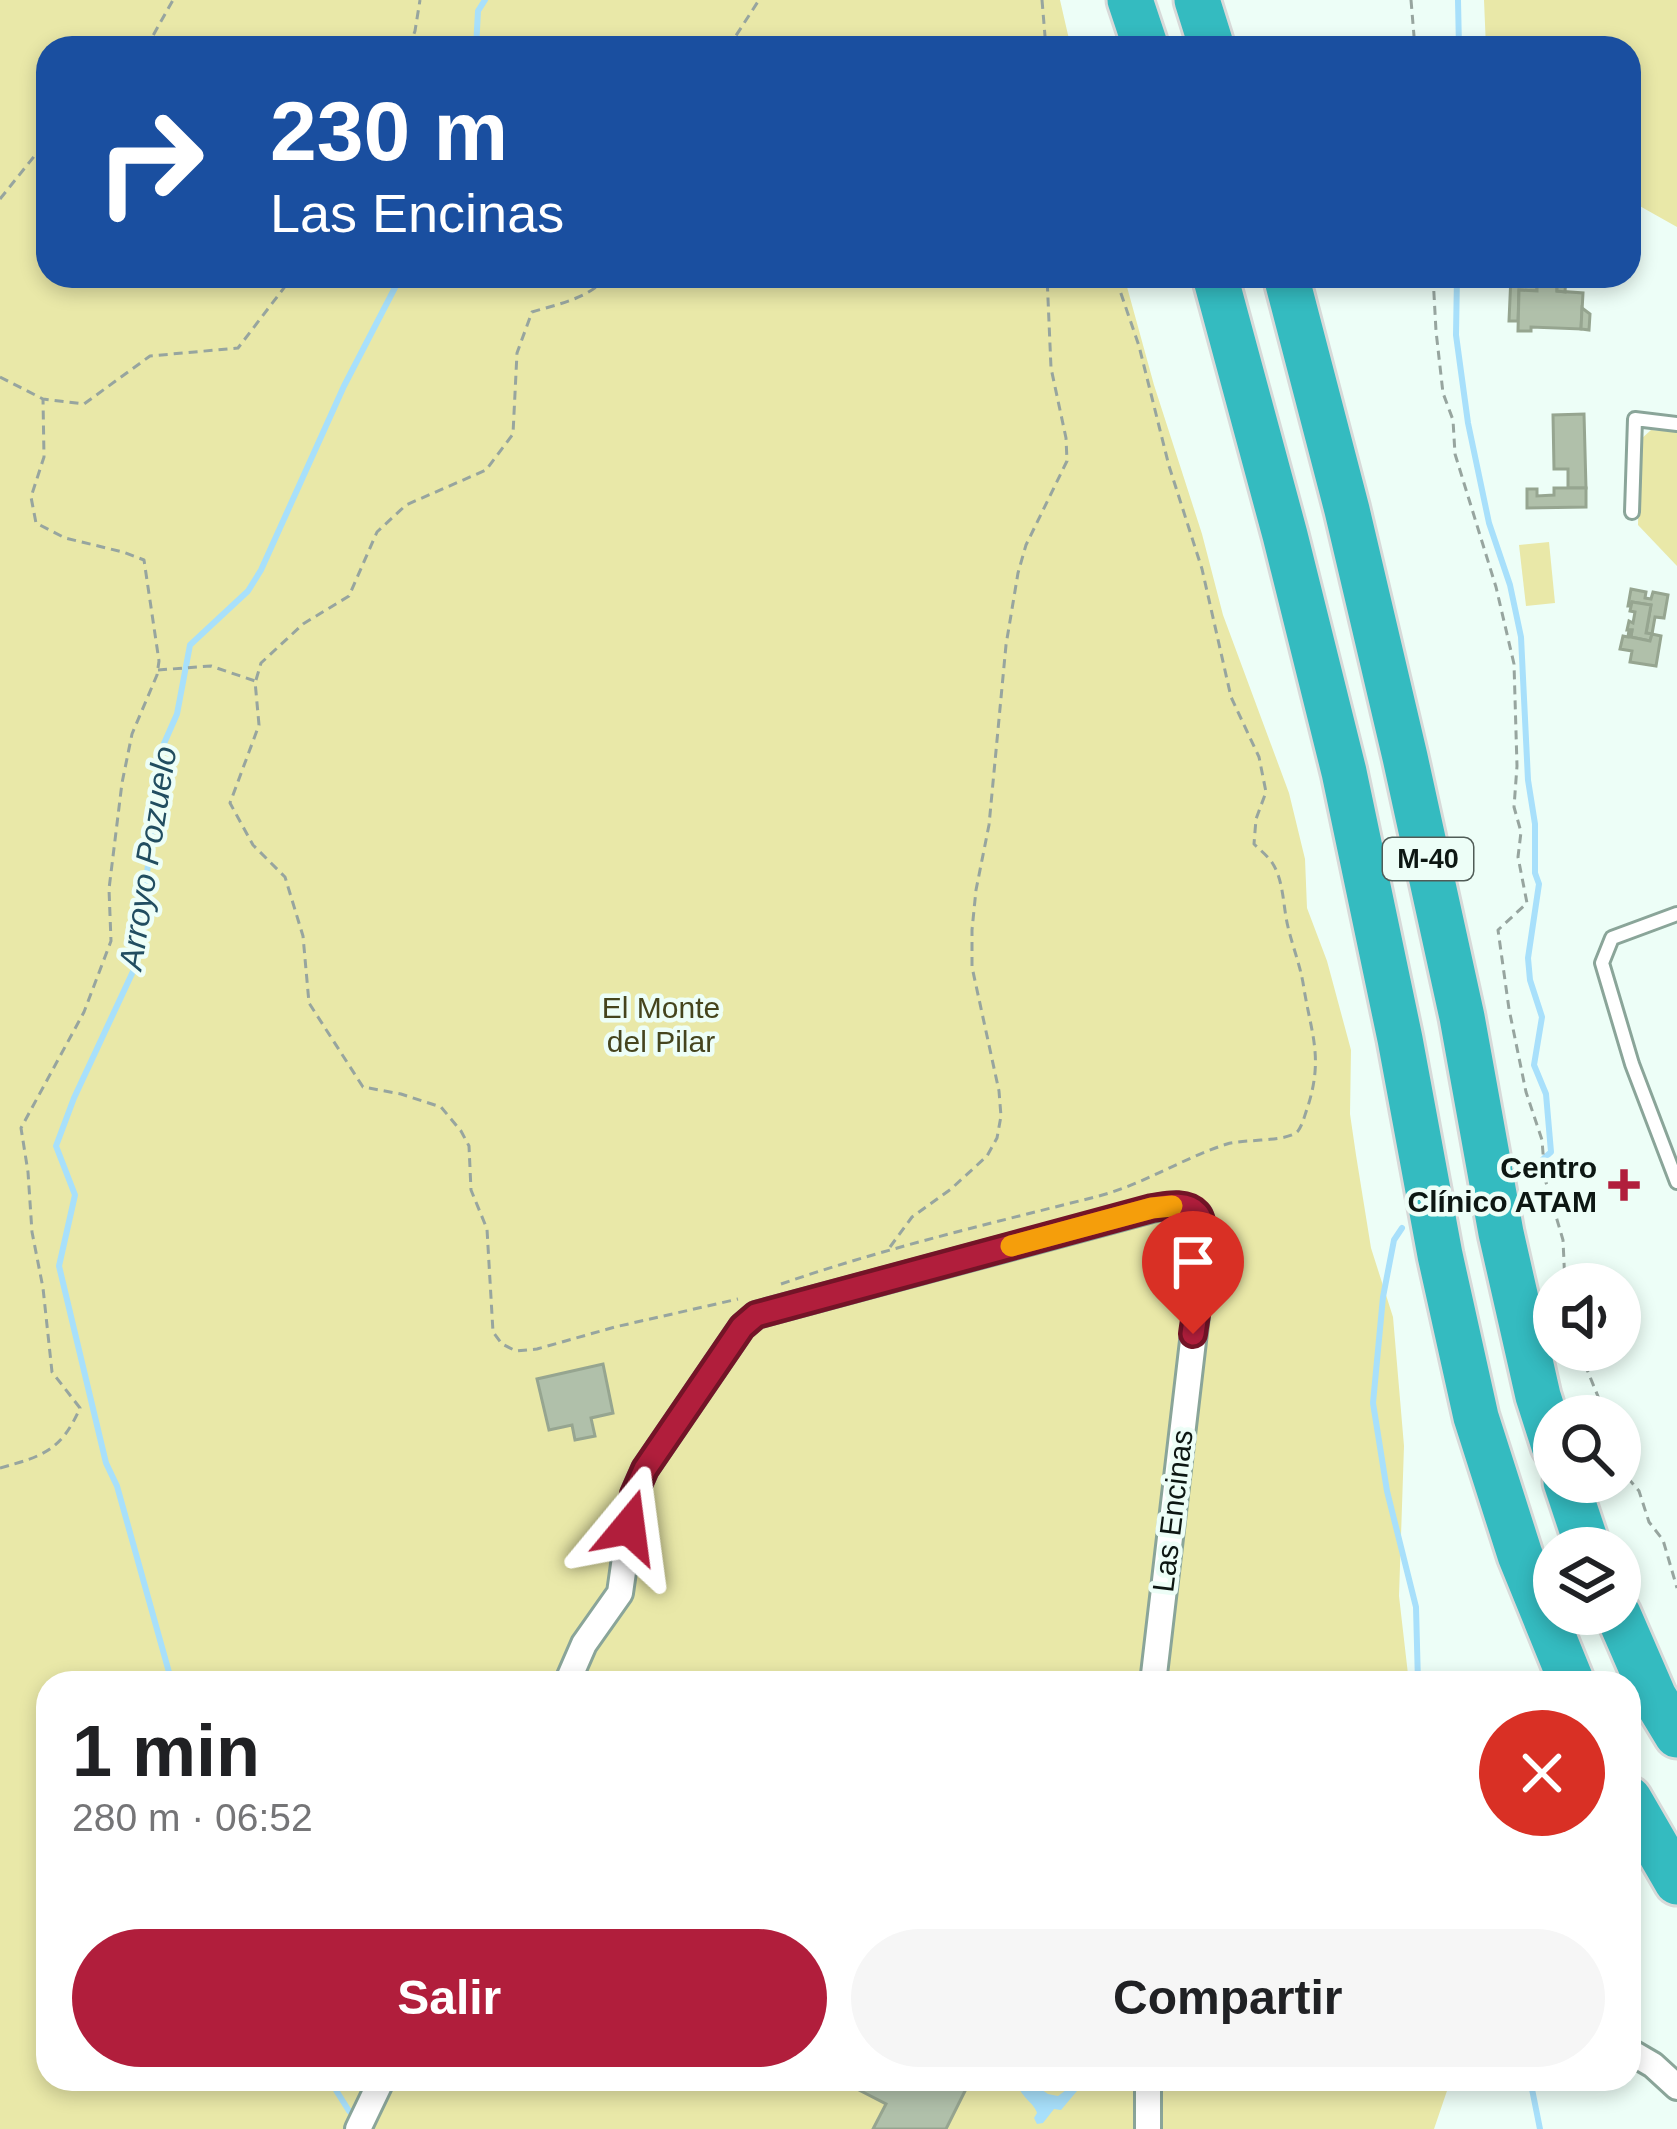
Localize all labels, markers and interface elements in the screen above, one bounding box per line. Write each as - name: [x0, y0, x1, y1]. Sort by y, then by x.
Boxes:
- icon: right: [72, 84, 228, 240]
- text: 230 m: [270, 84, 508, 178]
- text: Las Encinas: [270, 183, 564, 243]
- water label: Arroyo Pozuelo: [111, 744, 183, 974]
- road number: M-40: [1383, 838, 1473, 880]
- park label: El Monte del Pilar: [602, 991, 720, 1058]
- place label: Centro Clínico ATAM: [1408, 1151, 1597, 1218]
- marker: Centro Clínico ATAM: [1608, 1169, 1640, 1201]
- pin: [1142, 1211, 1244, 1334]
- icon: arrive: [1160, 1229, 1226, 1295]
- map controls: [1533, 1263, 1641, 1635]
- button: sound: [1533, 1263, 1641, 1371]
- button: search: [1533, 1395, 1641, 1503]
- street label: Las Encinas: [1146, 1428, 1199, 1594]
- position arrow: [566, 1464, 692, 1590]
- button: layers: [1533, 1527, 1641, 1635]
- button: close: [1479, 1710, 1605, 1836]
- text: 1 min: [72, 1711, 260, 1791]
- text: 280 m · 06:52: [72, 1796, 313, 1839]
- button: Salir: [72, 1929, 827, 2067]
- button: Compartir: [851, 1929, 1605, 2067]

